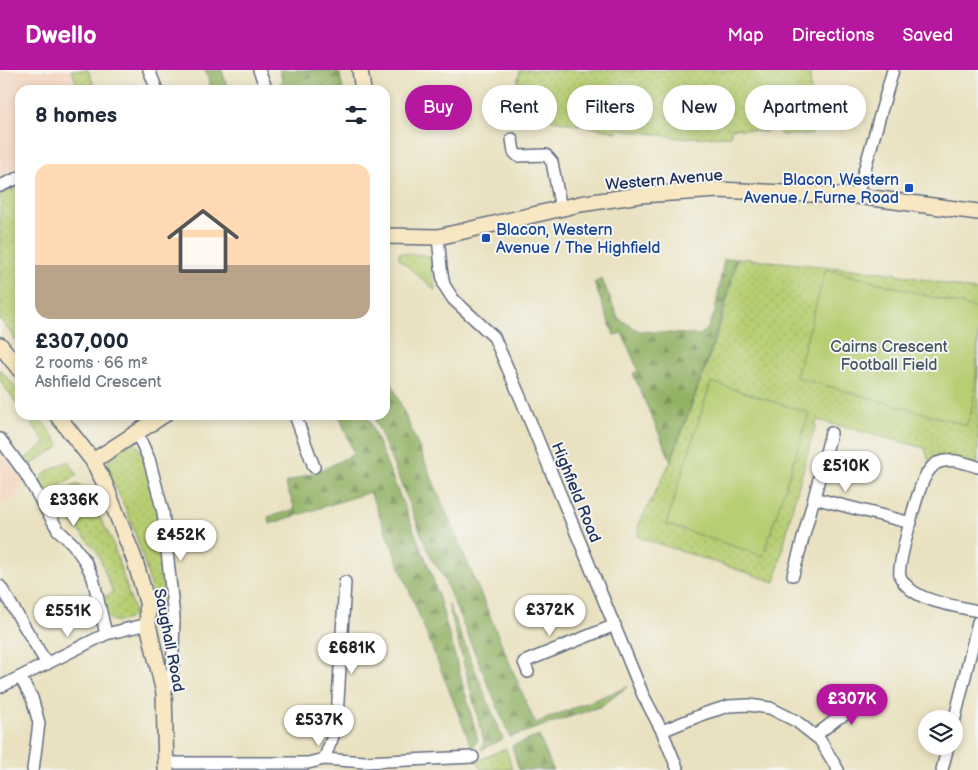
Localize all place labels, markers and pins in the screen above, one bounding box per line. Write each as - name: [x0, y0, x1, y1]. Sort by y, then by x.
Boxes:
- place label: Blacon, Western Avenue / Furne Road: [744, 171, 899, 208]
- marker: Blacon, Western Avenue / Furne Road: [903, 182, 915, 194]
- place label: Blacon, Western Avenue / The Highfield: [496, 221, 660, 258]
- marker: Blacon, Western Avenue / The Highfield: [480, 232, 492, 244]
- pin: £510K: [811, 450, 881, 493]
- pin: £336K: [39, 484, 109, 527]
- pin: £452K: [146, 520, 216, 562]
- pin: £372K: [515, 594, 585, 637]
- pin: £551K: [33, 596, 103, 638]
- pin: £681K: [317, 632, 387, 675]
- pin: £307K: [817, 684, 887, 726]
- pin: £537K: [284, 704, 354, 747]

